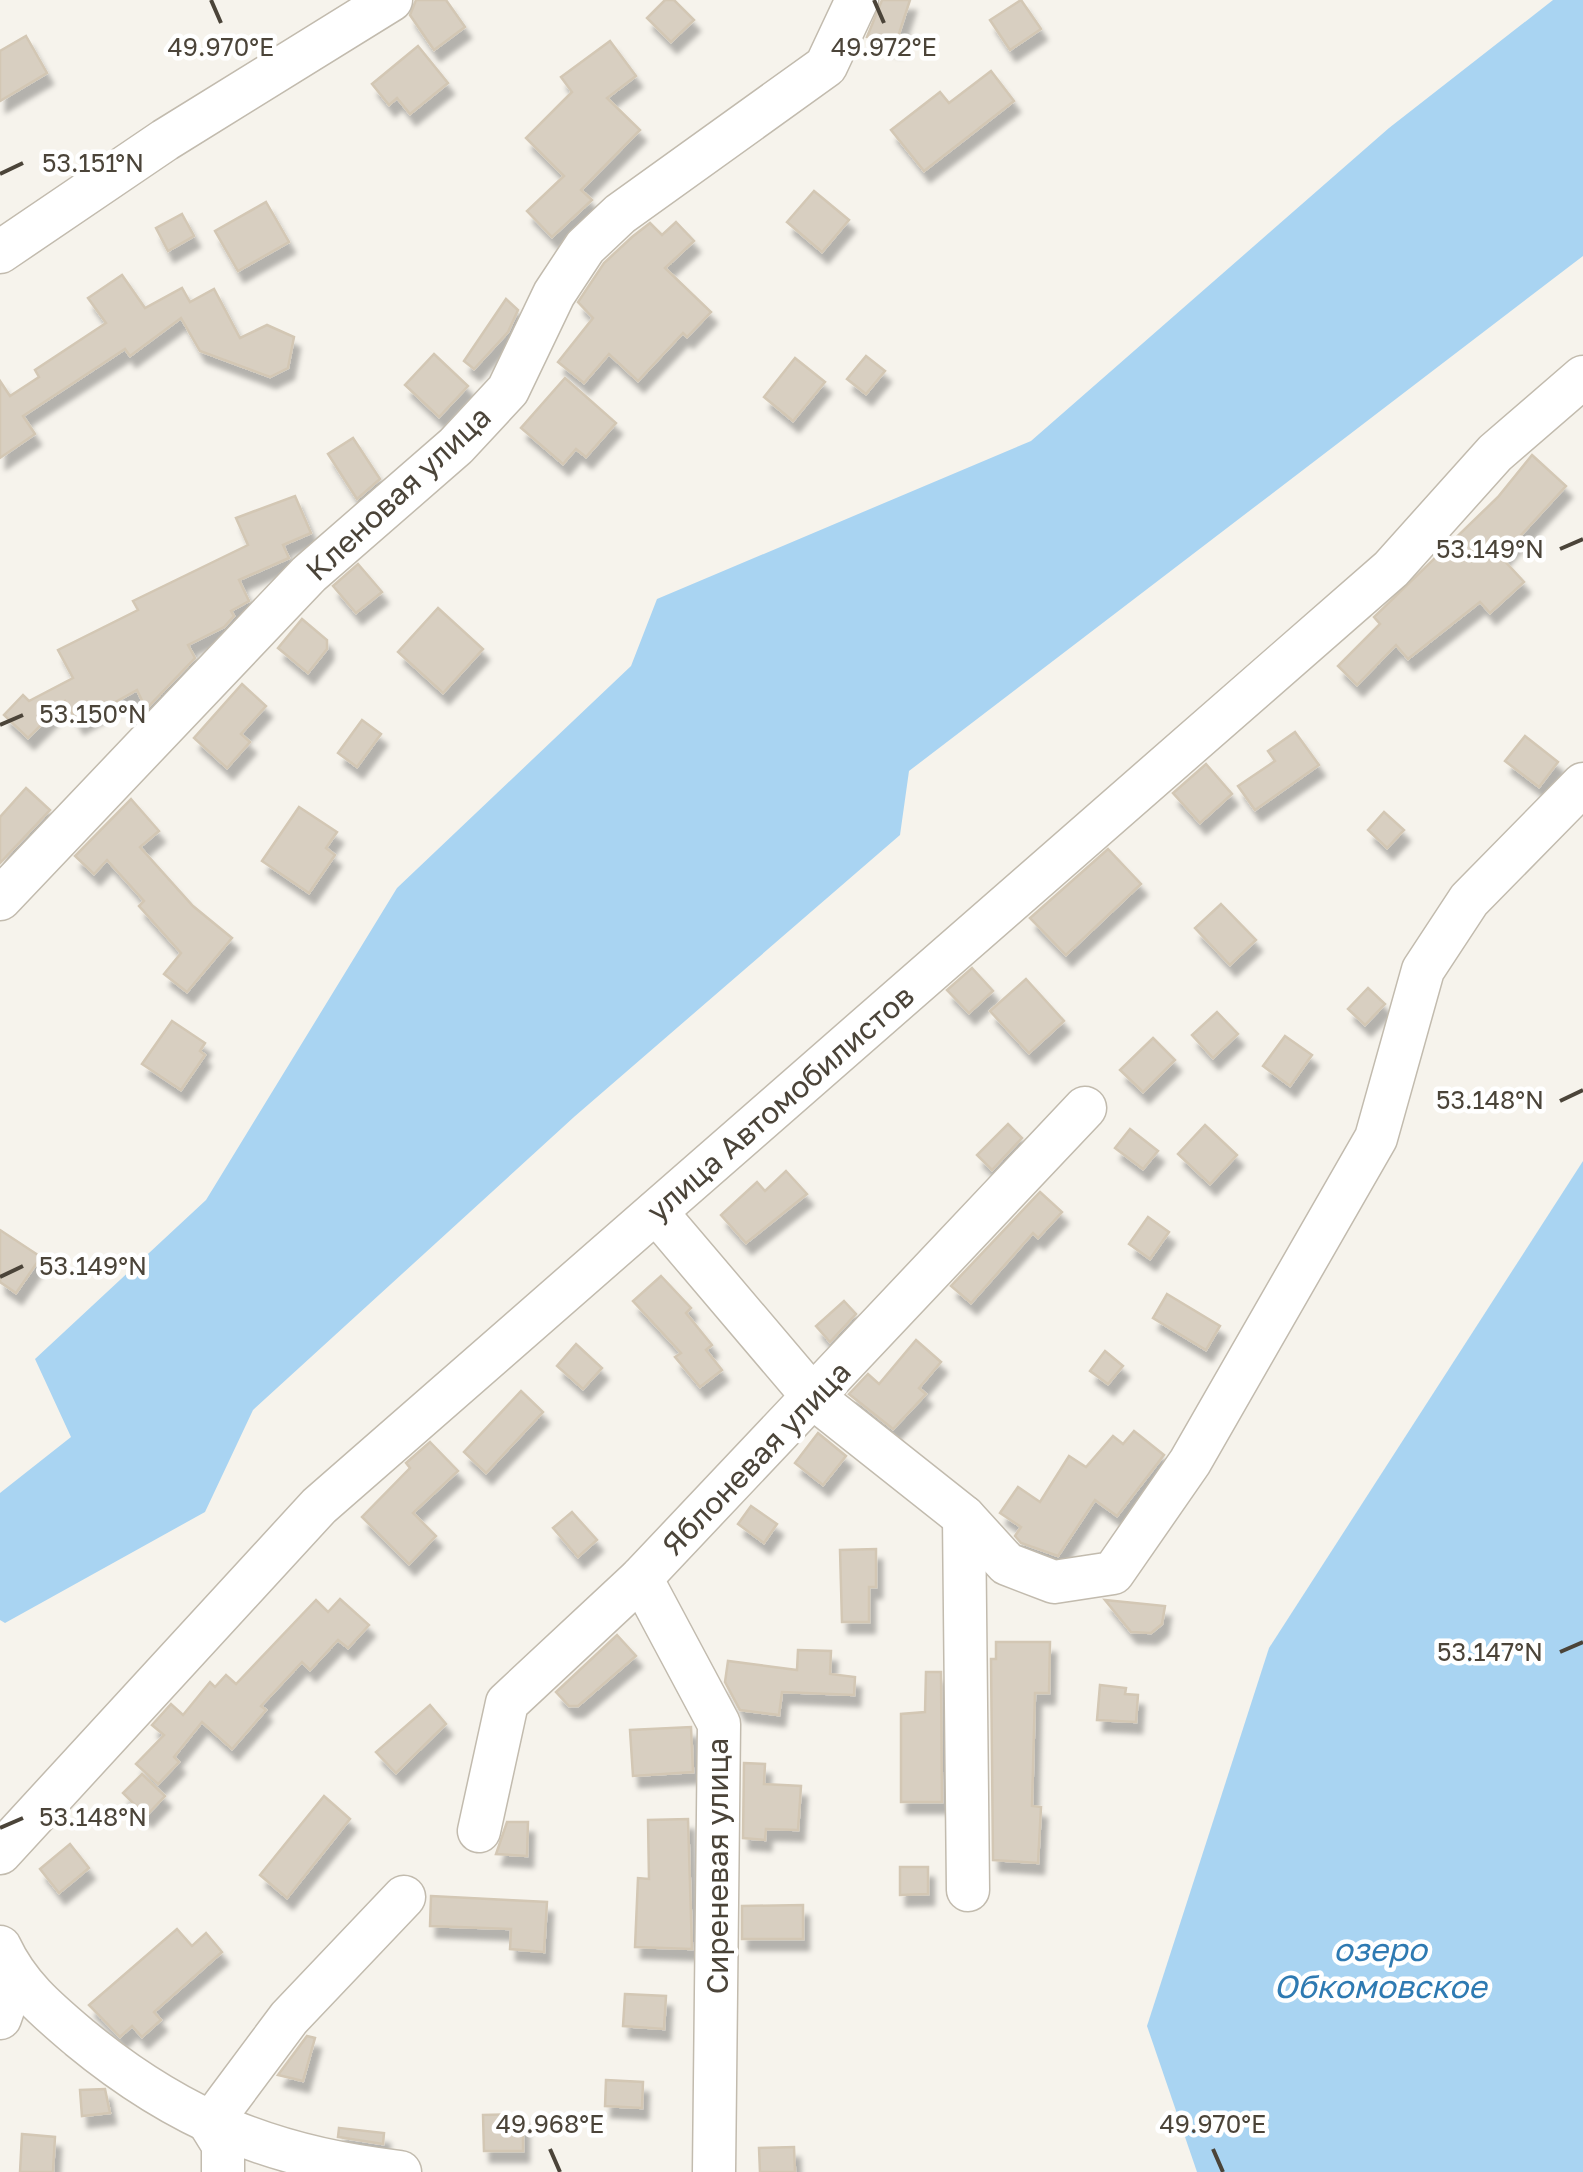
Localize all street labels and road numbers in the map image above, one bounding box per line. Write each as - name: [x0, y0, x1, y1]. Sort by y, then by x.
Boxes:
- street label: Кленовая улица: [298, 398, 498, 588]
- street label: улица Автомобилистов: [639, 977, 921, 1229]
- street label: Яблоневая улица: [654, 1354, 858, 1562]
- street label: Сиреневая улица: [699, 1738, 735, 1994]

